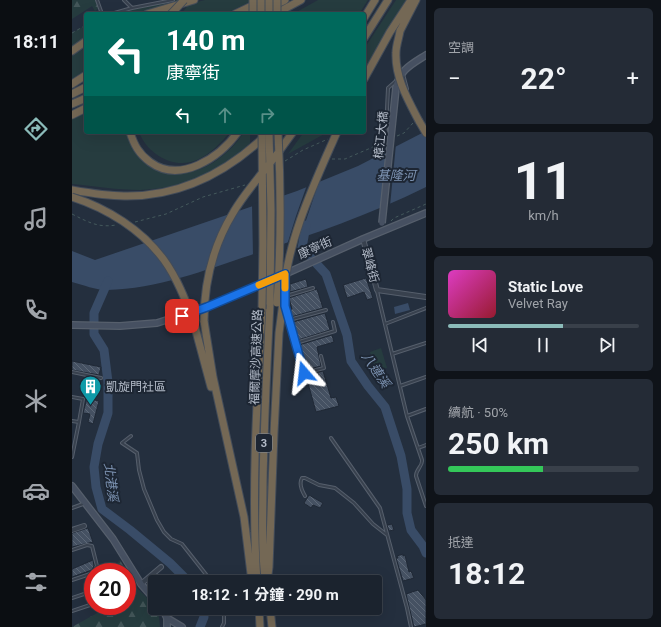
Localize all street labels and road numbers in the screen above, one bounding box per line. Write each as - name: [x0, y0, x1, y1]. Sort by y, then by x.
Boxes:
- street label: 樟江大橋: [372, 110, 390, 160]
- street label: 康寧街: [296, 234, 334, 262]
- street label: 翠峰街: [359, 246, 381, 284]
- street label: 福爾摩沙高速公路: [247, 309, 265, 405]
- road number: 3: [256, 434, 272, 452]

